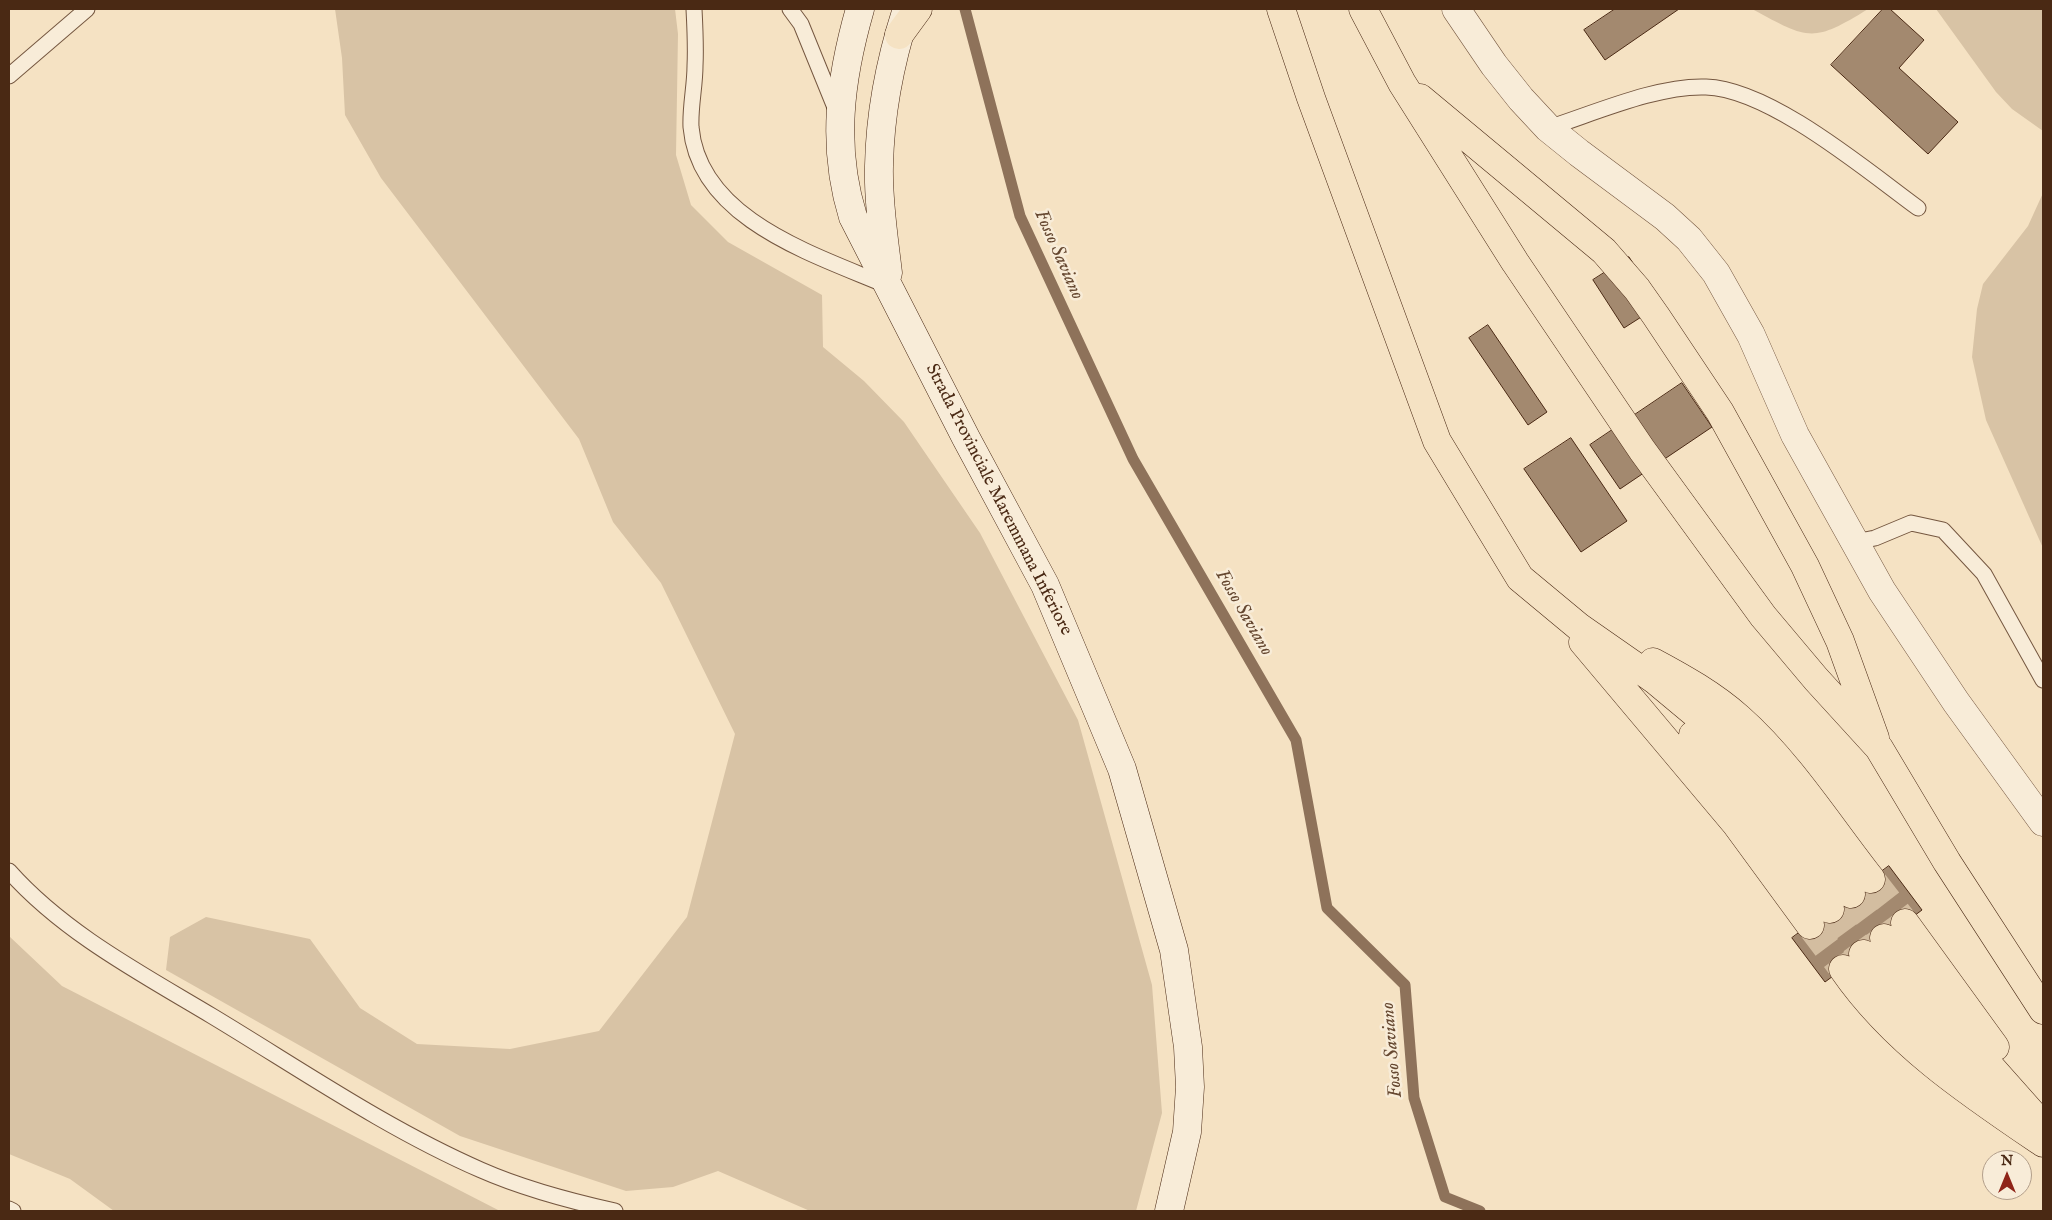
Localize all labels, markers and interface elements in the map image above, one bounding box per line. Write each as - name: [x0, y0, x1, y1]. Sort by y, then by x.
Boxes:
- water label: Fosso Saviano: [1028, 207, 1088, 303]
- street label: Strada Provinciale Maremmana Inferiore: [920, 361, 1076, 639]
- water label: Fosso Saviano: [1209, 566, 1277, 660]
- water label: Fosso Saviano: [1377, 1001, 1409, 1099]
- north arrow: [1982, 1150, 2032, 1200]
- text: N: [2001, 1152, 2013, 1170]

